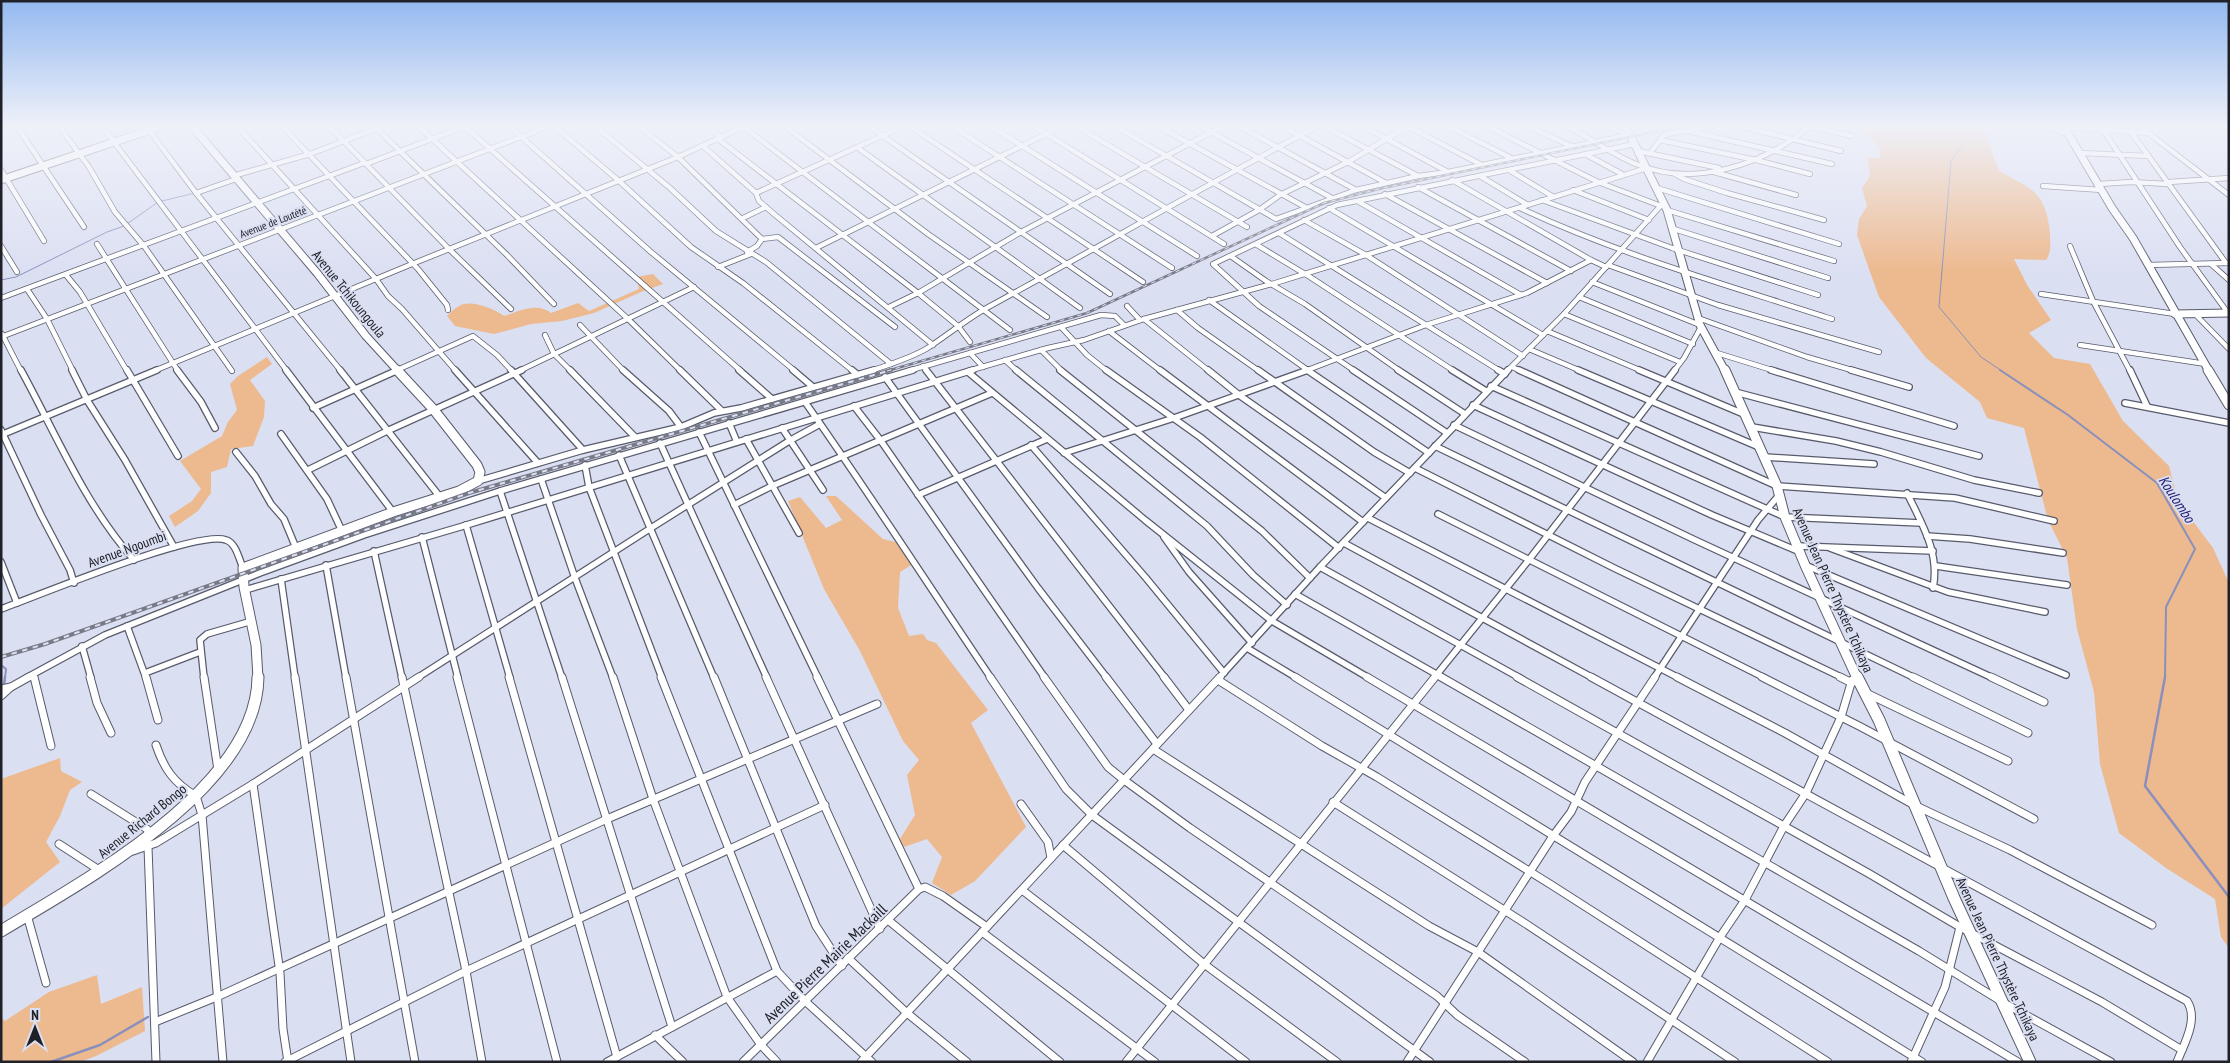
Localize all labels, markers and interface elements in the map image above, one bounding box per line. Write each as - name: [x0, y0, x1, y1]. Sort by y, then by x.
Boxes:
- street label: Avenue de Loutété: [238, 203, 309, 241]
- street label: Avenue Tchikoungoula: [308, 247, 390, 341]
- water label: Koulombo: [2155, 472, 2200, 527]
- street label: Avenue Jean Pierre Thystère Tchikaya: [1788, 505, 1878, 675]
- street label: Avenue Ngoumbi: [85, 526, 169, 572]
- street label: Avenue Richard Bongo: [94, 780, 190, 862]
- street label: Avenue Jean Pierre Thystère Tchikaya: [1952, 874, 2044, 1044]
- street label: Avenue Pierre Mairie Mackaill: [759, 899, 891, 1027]
- north arrow: [10, 1003, 60, 1053]
- text: N: [31, 1006, 39, 1024]

